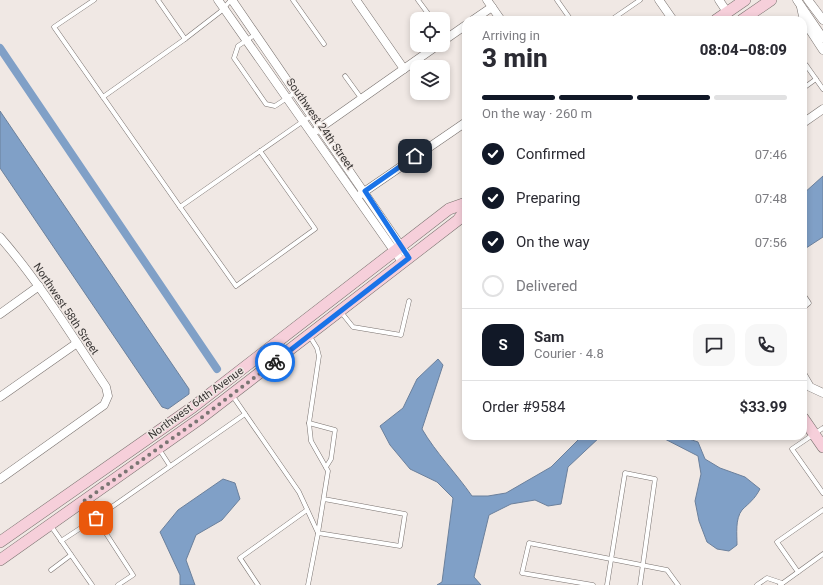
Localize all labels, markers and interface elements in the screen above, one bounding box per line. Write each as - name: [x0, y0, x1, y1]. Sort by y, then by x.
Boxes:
- map controls: [410, 12, 450, 100]
- button: locate: [410, 12, 450, 52]
- text: Arriving in: [482, 28, 540, 43]
- text: 08:04–08:09: [700, 41, 787, 59]
- text: 3 min: [482, 43, 548, 73]
- button: layers: [410, 60, 450, 100]
- street label: Southwest 24th Street: [284, 76, 357, 172]
- text: On the way · 260 m: [482, 106, 592, 121]
- pin: [398, 139, 432, 173]
- icon: check: [482, 143, 504, 165]
- icon: home: [404, 145, 426, 167]
- text: Confirmed: [516, 145, 586, 163]
- text: 07:46: [755, 147, 787, 162]
- icon: check: [482, 187, 504, 209]
- text: Preparing: [516, 189, 580, 207]
- text: 07:48: [755, 191, 787, 206]
- icon: check: [482, 231, 504, 253]
- text: On the way: [516, 233, 590, 251]
- text: 07:56: [755, 235, 787, 250]
- street label: Northwest 58th Street: [31, 261, 102, 358]
- text: Delivered: [516, 277, 578, 295]
- button: chat: [693, 324, 735, 366]
- button: phone: [745, 324, 787, 366]
- text: Sam: [534, 328, 564, 346]
- text: S: [498, 336, 508, 354]
- courier: [255, 342, 295, 382]
- text: Courier · 4.8: [534, 346, 604, 361]
- icon: bike: [264, 351, 286, 373]
- street label: Northwest 64th Avenue: [146, 364, 246, 442]
- text: Order #9584: [482, 398, 565, 416]
- text: $33.99: [740, 398, 787, 416]
- pin: [79, 501, 113, 535]
- icon: bag: [85, 507, 107, 529]

